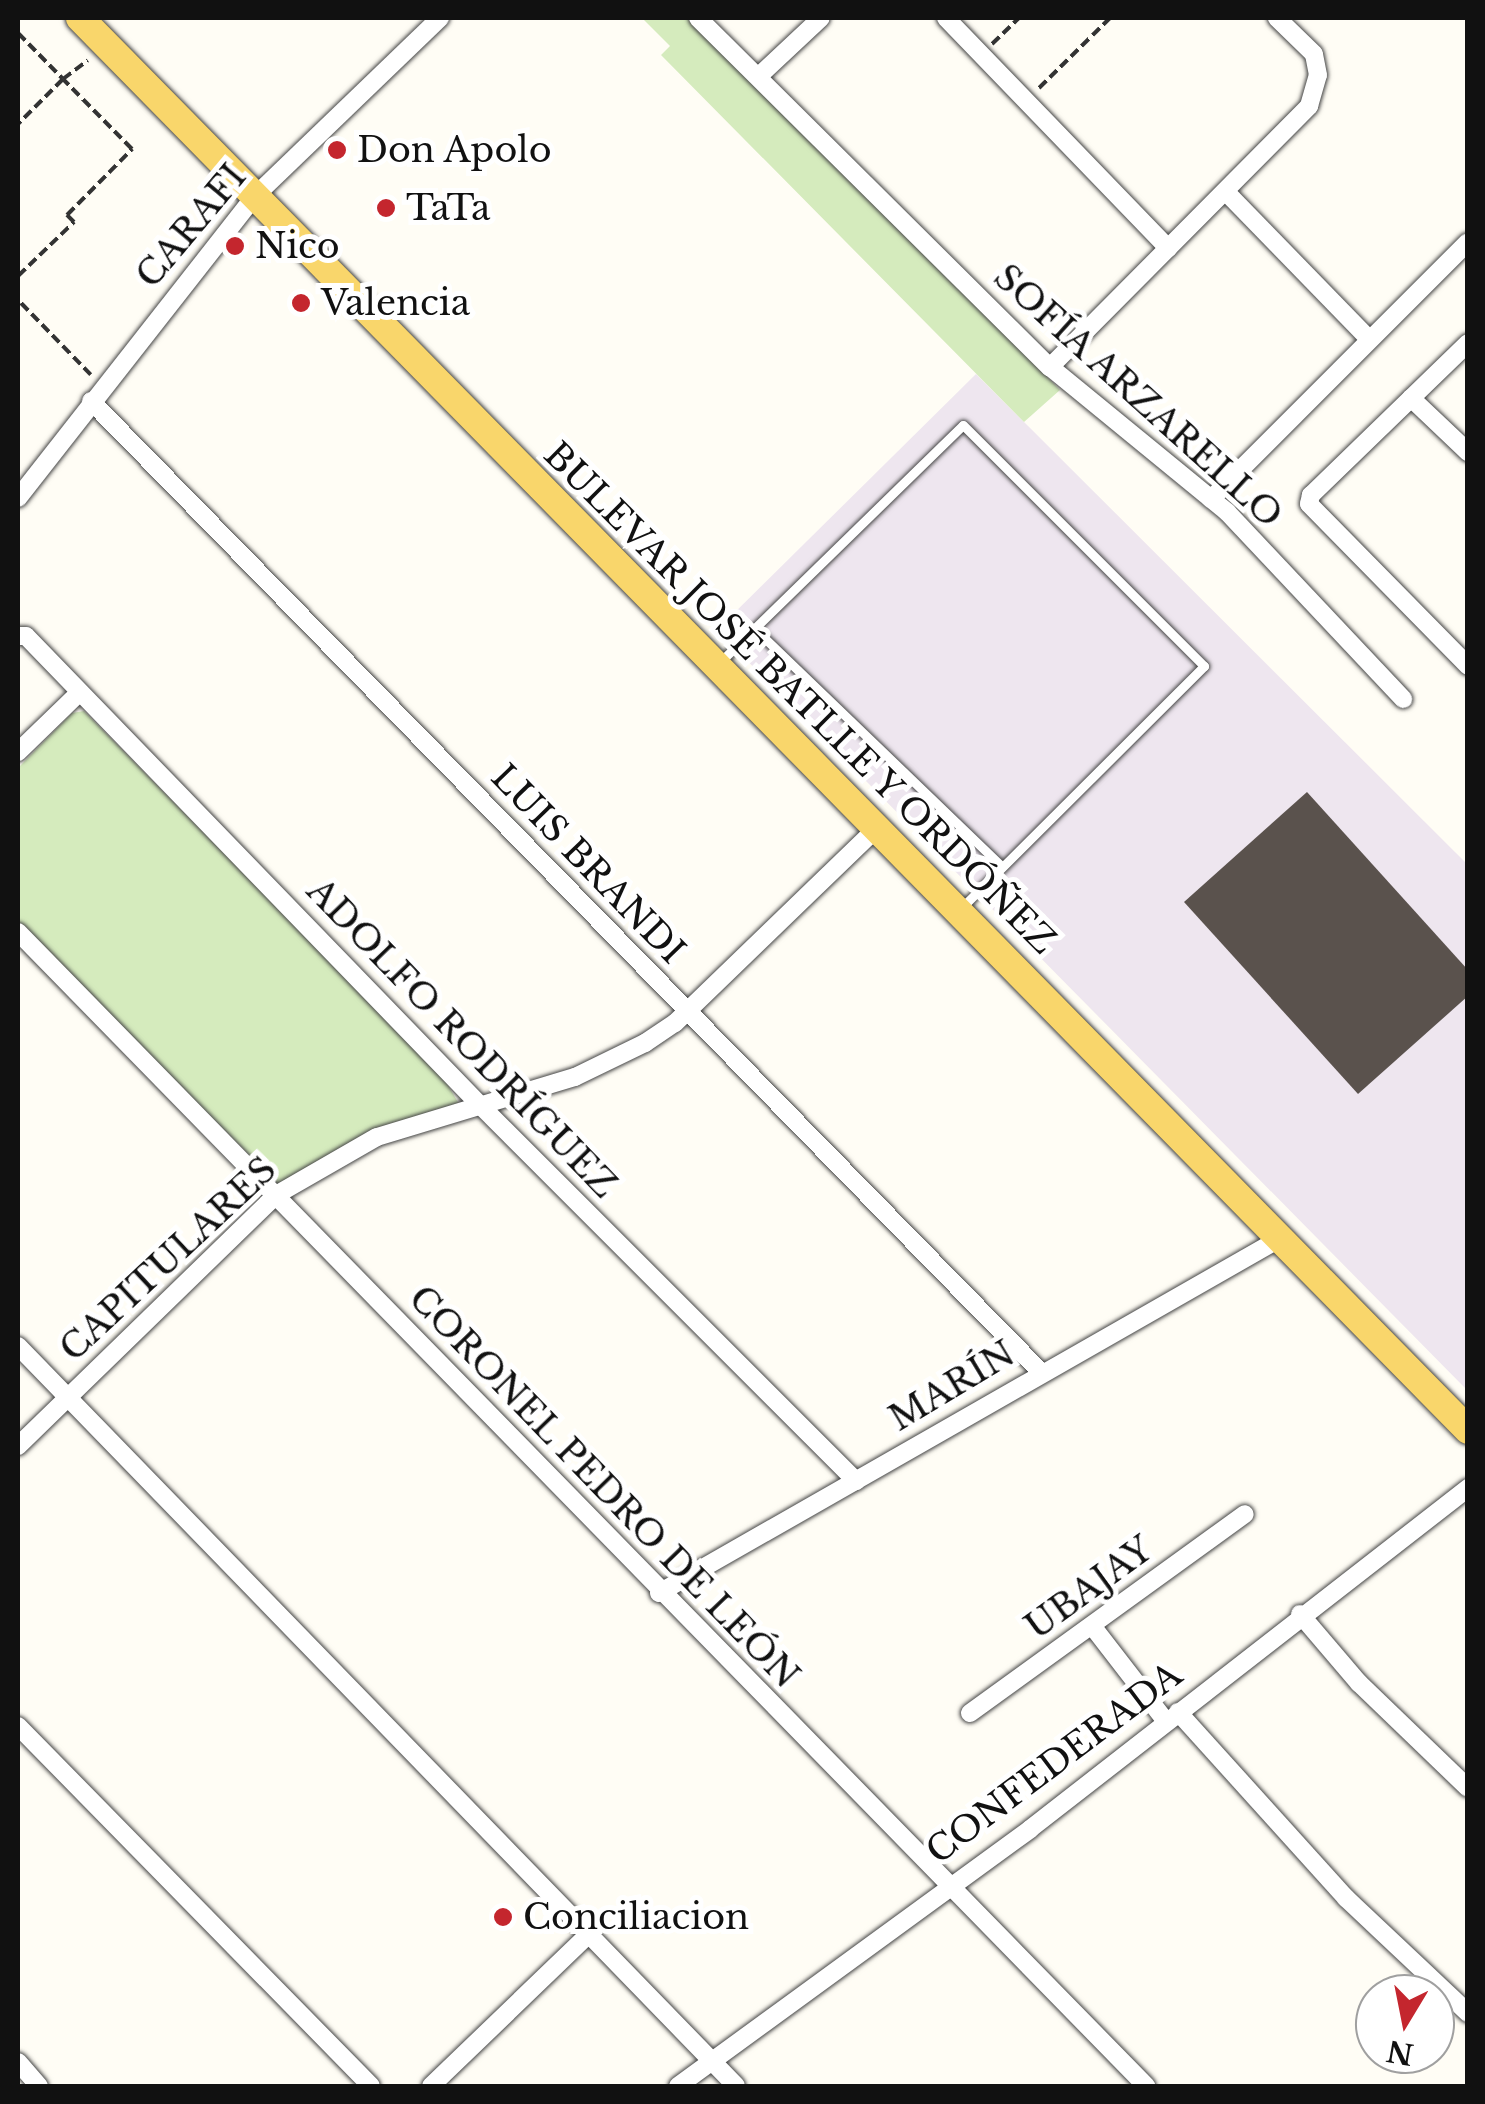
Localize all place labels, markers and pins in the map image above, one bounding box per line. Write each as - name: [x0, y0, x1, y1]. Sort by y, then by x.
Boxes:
- place label: Don Apolo: [357, 129, 553, 171]
- marker: Don Apolo: [326, 139, 348, 161]
- place label: TaTa: [406, 187, 490, 229]
- marker: TaTa: [375, 197, 397, 219]
- place label: Nico: [255, 225, 340, 267]
- marker: Nico: [224, 235, 246, 257]
- place label: Valencia: [321, 282, 470, 324]
- marker: Valencia: [290, 292, 312, 314]
- place label: Conciliacion: [523, 1896, 749, 1938]
- marker: Conciliacion: [492, 1906, 514, 1928]

